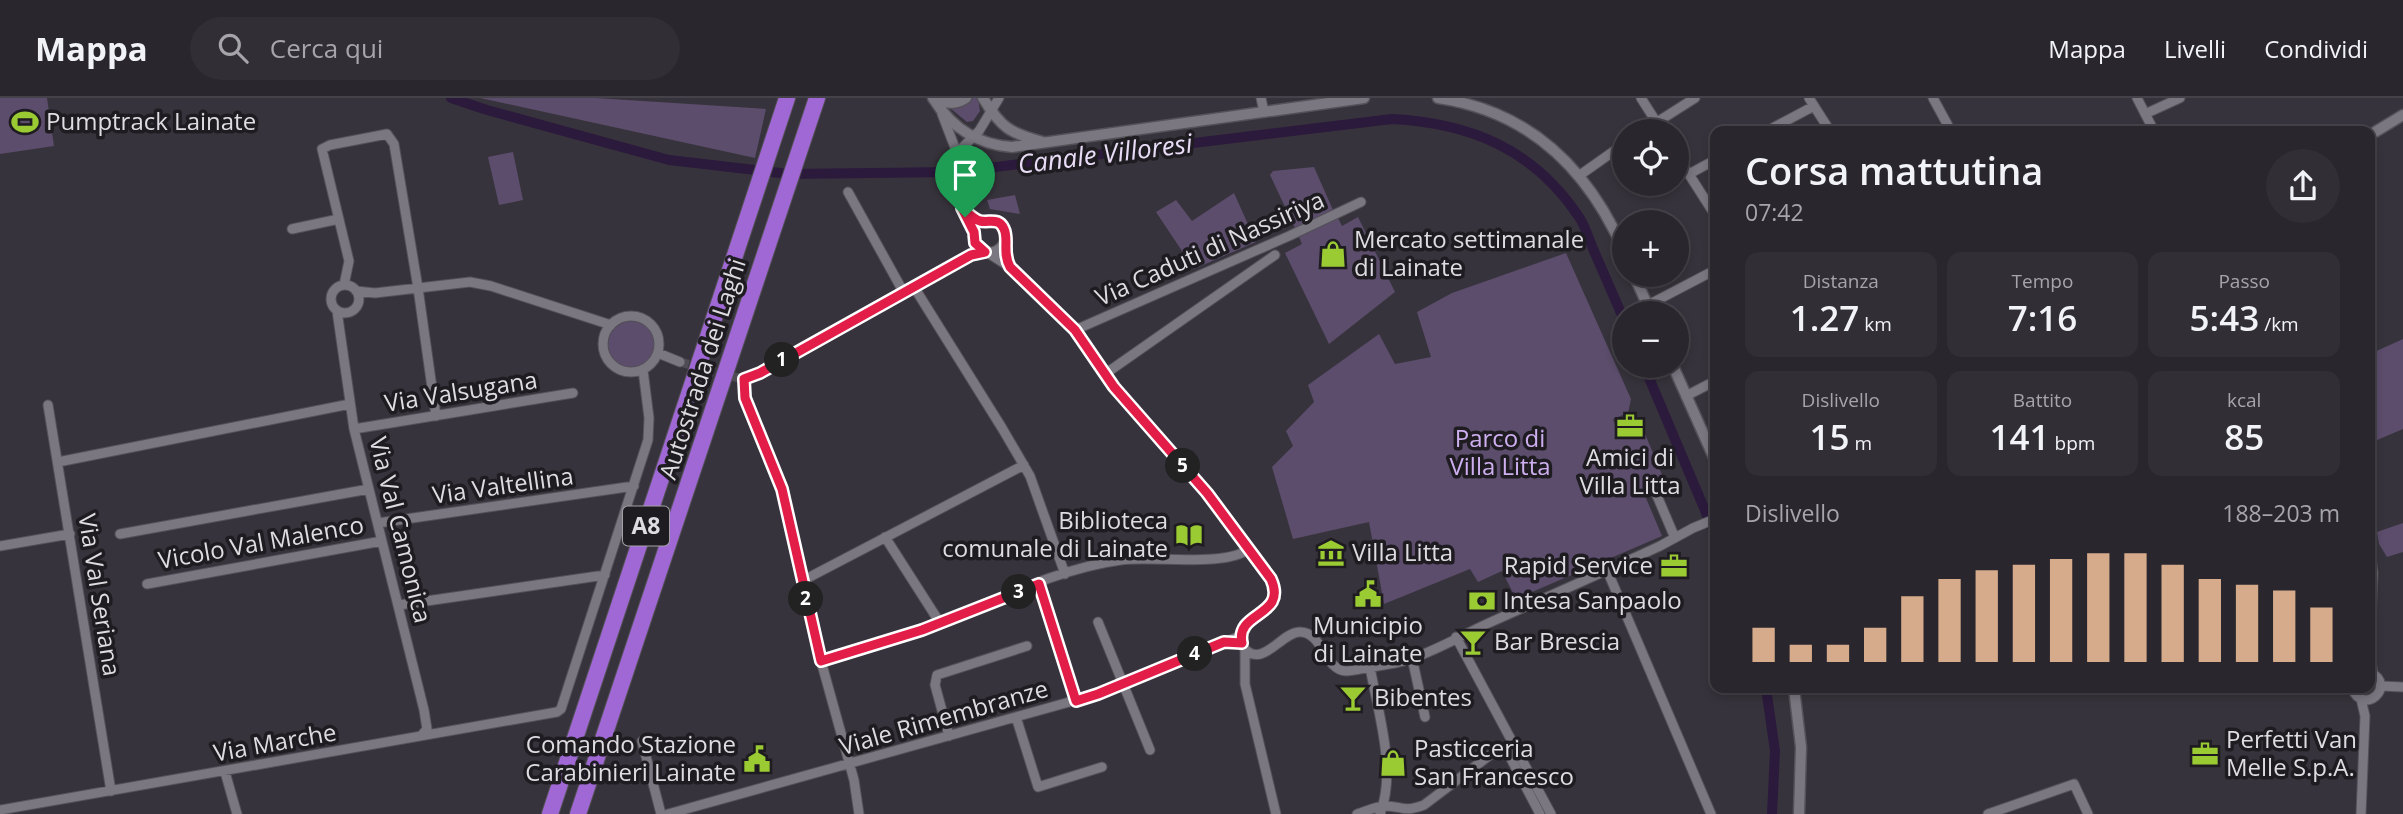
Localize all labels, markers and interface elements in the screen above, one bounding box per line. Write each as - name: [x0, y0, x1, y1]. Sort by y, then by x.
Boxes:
- search box: [190, 17, 680, 80]
- text: Mappa: [35, 26, 148, 71]
- icon: search: [214, 29, 252, 67]
- text: Cerca qui: [270, 30, 383, 66]
- text: Mappa: [2048, 32, 2126, 65]
- text: Livelli: [2164, 32, 2226, 65]
- text: Condividi: [2264, 32, 2368, 65]
- place label: Pumptrack Lainate: [46, 104, 256, 137]
- sports icon: Pumptrack Lainate: [10, 107, 40, 137]
- map controls: [1612, 119, 1689, 378]
- button: locate: [1612, 119, 1689, 196]
- water label: Canale Villoresi: [1016, 124, 1195, 182]
- text: Corsa mattutina: [1745, 144, 2043, 196]
- pin: [935, 145, 995, 217]
- button: share: [2266, 149, 2340, 223]
- icon: arrive: [946, 156, 984, 194]
- street label: Via Caduti di Nassiriya: [1090, 182, 1329, 313]
- text: 07:42: [1745, 196, 1804, 228]
- button: +: [1612, 210, 1689, 287]
- place label: Mercato settimanale di Lainate: [1354, 222, 1584, 283]
- shop icon: Mercato settimanale di Lainate: [1318, 239, 1348, 269]
- street label: Autostrada dei Laghi: [650, 254, 753, 483]
- text: Distanza: [1803, 268, 1879, 294]
- text: Tempo: [2012, 268, 2073, 294]
- text: Passo: [2218, 268, 2270, 294]
- text: 1.27: [1790, 294, 1859, 341]
- text: 7:16: [2008, 294, 2077, 341]
- text: 5:43: [2190, 294, 2259, 341]
- button: −: [1612, 301, 1689, 378]
- text: km: [1859, 311, 1892, 337]
- text: /km: [2259, 311, 2299, 337]
- pin: 1: [764, 342, 800, 378]
- text: 1: [776, 346, 787, 372]
- street label: Via Valsugana: [382, 362, 540, 419]
- text: Dislivello: [1802, 387, 1880, 413]
- text: Battito: [2013, 387, 2072, 413]
- text: kcal: [2227, 387, 2261, 413]
- office icon: Amici di Villa Litta: [1615, 411, 1645, 441]
- text: 15: [1810, 413, 1850, 460]
- text: 141: [1990, 413, 2050, 460]
- text: 85: [2224, 413, 2264, 460]
- park label: Parco di Villa Litta: [1449, 421, 1551, 482]
- text: m: [1850, 430, 1872, 456]
- text: bpm: [2050, 430, 2095, 456]
- street label: Via Val Camonica: [362, 433, 441, 626]
- place label: Amici di Villa Litta: [1579, 440, 1681, 501]
- pin: 5: [1166, 448, 1200, 484]
- text: 5: [1177, 452, 1188, 478]
- street label: Via Valtellina: [430, 458, 575, 511]
- text: Dislivello: [1745, 497, 1840, 529]
- text: 188–203 m: [2222, 497, 2340, 529]
- place label: Biblioteca comunale di Lainate: [942, 503, 1168, 564]
- road number: A8: [623, 506, 669, 546]
- street label: Vicolo Val Malenco: [155, 507, 366, 576]
- street label: Via Val Seriana: [71, 511, 130, 678]
- library icon: Biblioteca comunale di Lainate: [1174, 520, 1204, 550]
- place label: Villa Litta: [1352, 535, 1453, 568]
- museum icon: Villa Litta: [1316, 538, 1346, 568]
- place label: Rapid Service: [1504, 548, 1653, 581]
- office icon: Rapid Service: [1659, 551, 1689, 581]
- pin: 3: [1002, 574, 1036, 610]
- text: 3: [1013, 578, 1024, 604]
- public building icon: Municipio di Lainate: [1353, 579, 1383, 609]
- pin: 2: [788, 582, 824, 616]
- place label: Intesa Sanpaolo: [1503, 583, 1682, 616]
- text: 2: [800, 585, 811, 611]
- bank icon: Intesa Sanpaolo: [1467, 586, 1497, 616]
- place label: Municipio di Lainate: [1313, 608, 1423, 669]
- place label: Bar Brescia: [1494, 624, 1620, 657]
- bar icon: Bar Brescia: [1458, 627, 1488, 657]
- pin: 4: [1178, 636, 1212, 672]
- text: 4: [1189, 640, 1200, 666]
- street label: Viale Rimembranze: [835, 671, 1052, 762]
- place label: Bibentes: [1374, 680, 1472, 713]
- bar icon: Bibentes: [1338, 683, 1368, 713]
- street label: Via Marche: [211, 714, 339, 769]
- place label: Perfetti Van Melle S.p.A.: [2226, 722, 2357, 783]
- place label: Comando Stazione Carabinieri Lainate: [525, 727, 736, 788]
- place label: Pasticceria San Francesco: [1414, 731, 1574, 792]
- office icon: Perfetti Van Melle S.p.A.: [2190, 739, 2220, 769]
- public building icon: Comando Stazione Carabinieri Lainate: [742, 744, 772, 774]
- shop icon: Pasticceria San Francesco: [1378, 748, 1408, 778]

